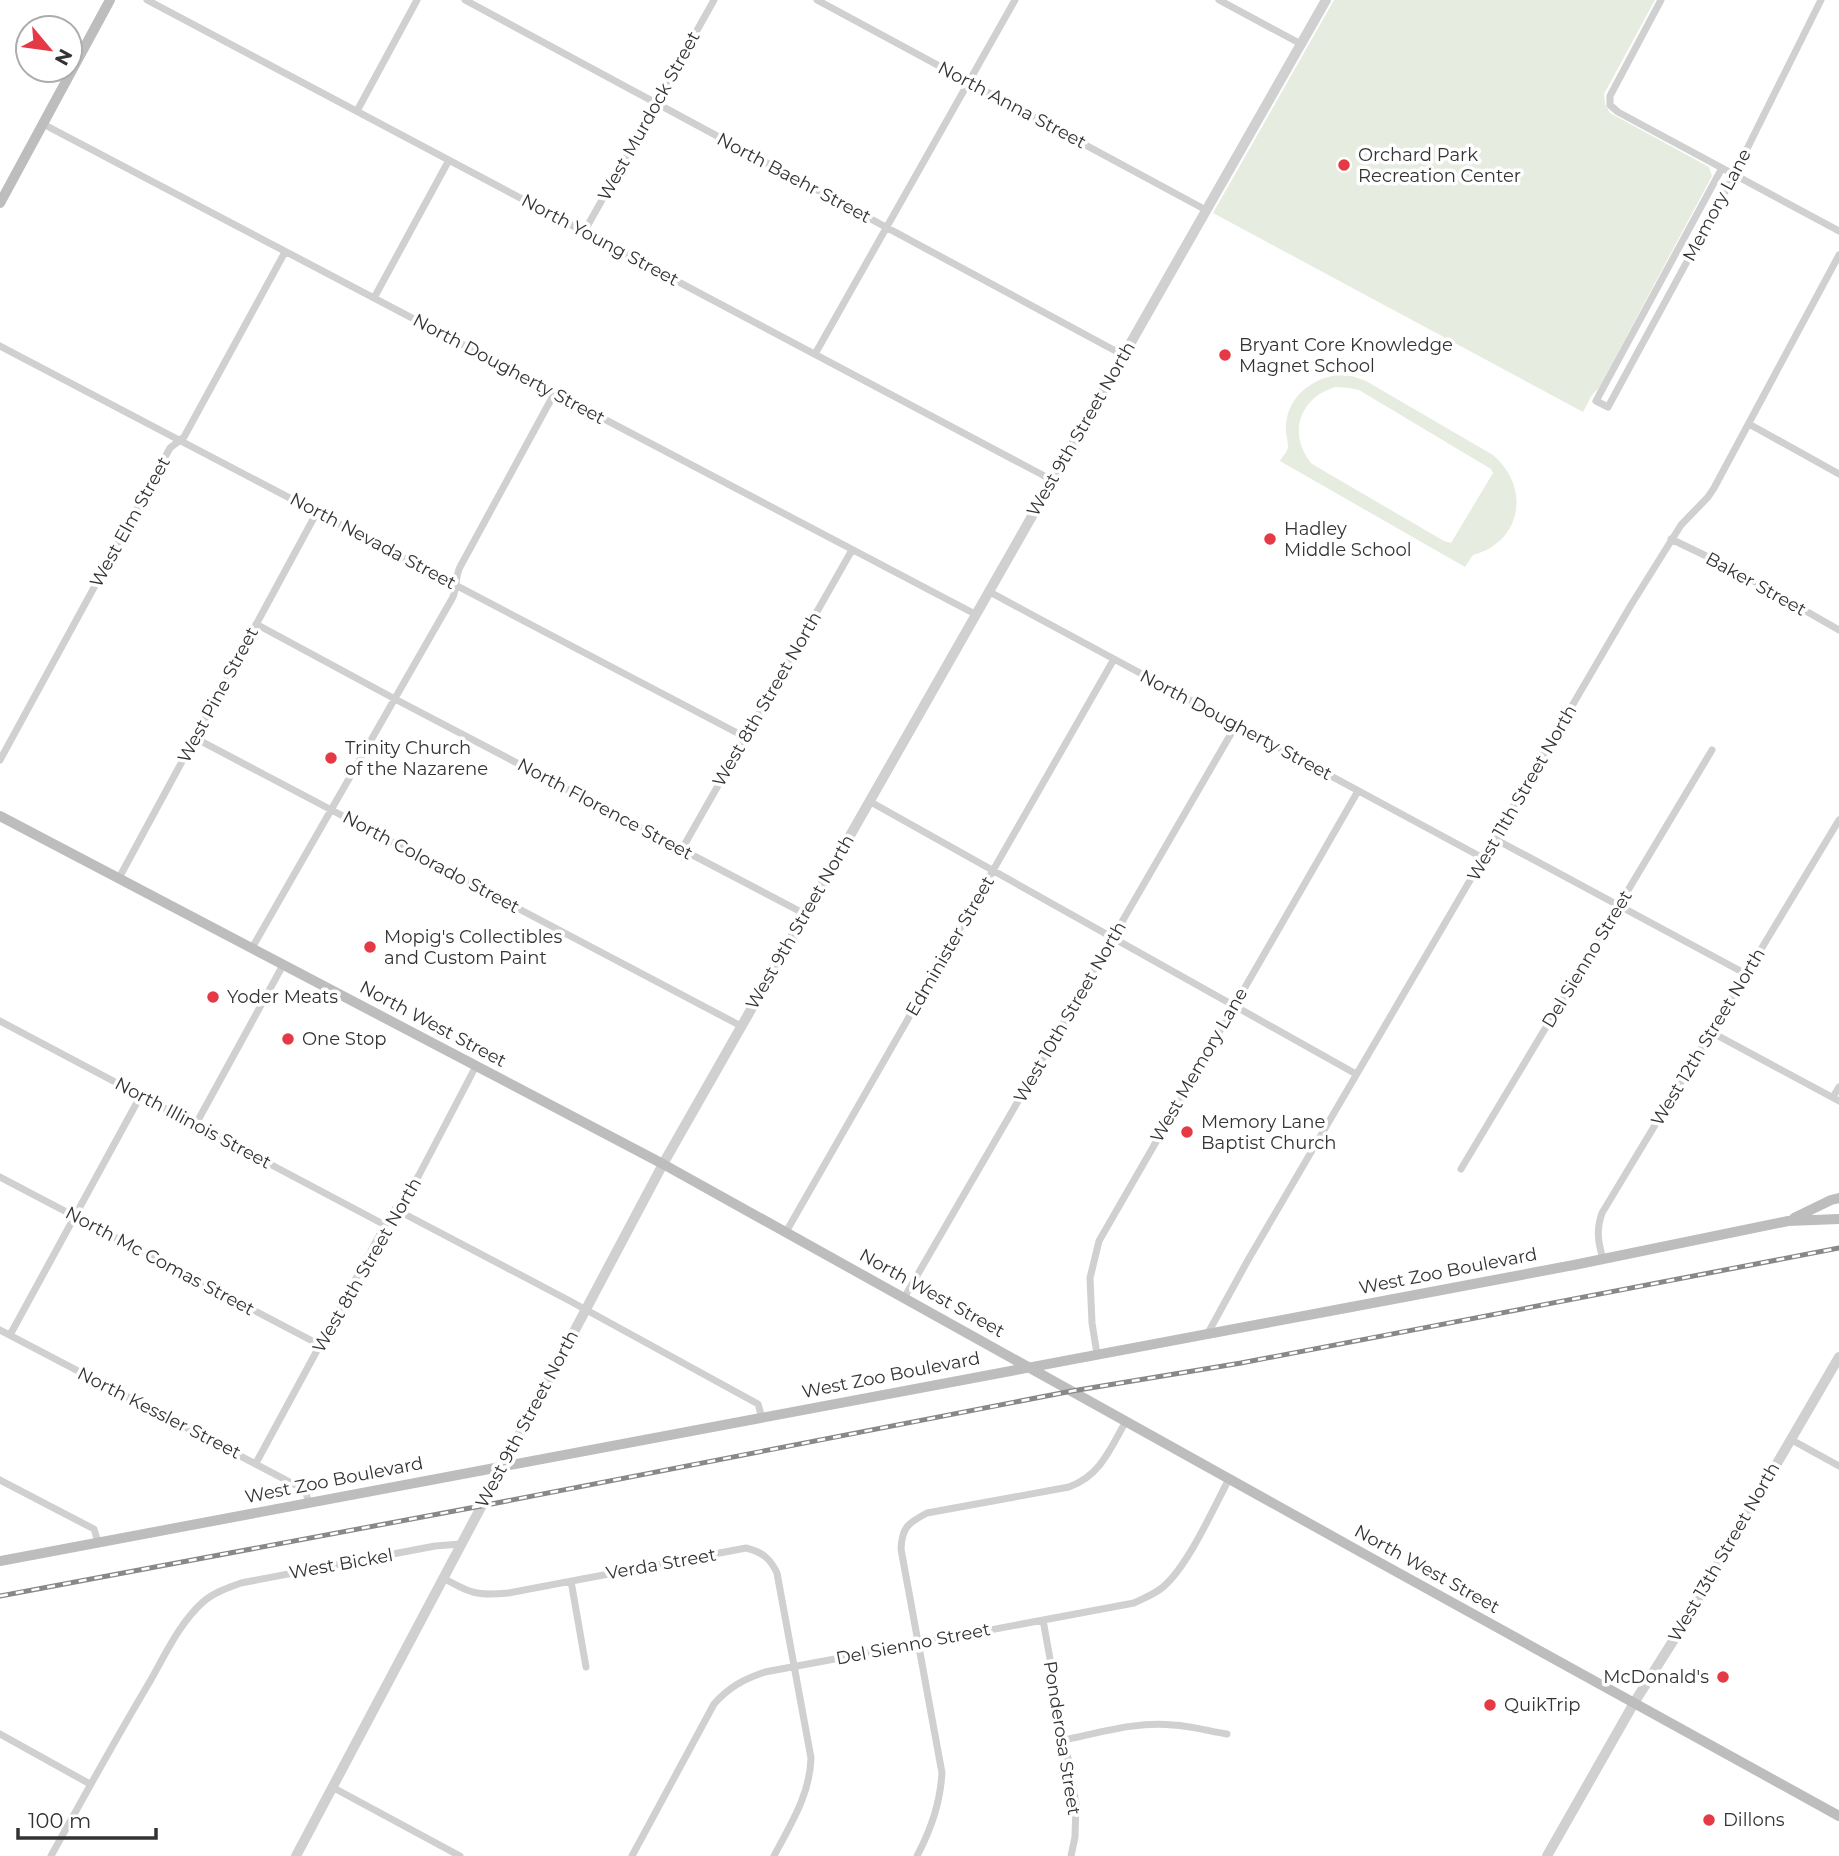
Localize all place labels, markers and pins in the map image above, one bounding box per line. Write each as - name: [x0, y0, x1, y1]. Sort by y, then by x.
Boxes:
- place label: Orchard Park Recreation Center: [1358, 144, 1521, 187]
- marker: Orchard Park Recreation Center: [1336, 157, 1352, 173]
- place label: Bryant Core Knowledge Magnet School: [1239, 334, 1453, 377]
- marker: Bryant Core Knowledge Magnet School: [1217, 347, 1233, 363]
- place label: Hadley Middle School: [1284, 518, 1412, 561]
- marker: Hadley Middle School: [1262, 531, 1278, 547]
- place label: Trinity Church of the Nazarene: [345, 737, 488, 780]
- marker: Trinity Church of the Nazarene: [323, 750, 339, 766]
- place label: Mopig's Collectibles and Custom Paint: [384, 926, 562, 969]
- marker: Mopig's Collectibles and Custom Paint: [362, 939, 378, 955]
- place label: Yoder Meats: [227, 986, 338, 1008]
- marker: Yoder Meats: [205, 989, 221, 1005]
- place label: One Stop: [302, 1028, 386, 1050]
- marker: One Stop: [280, 1031, 296, 1047]
- place label: Memory Lane Baptist Church: [1201, 1111, 1337, 1154]
- marker: Memory Lane Baptist Church: [1179, 1124, 1195, 1140]
- place label: McDonald's: [1603, 1666, 1709, 1688]
- marker: McDonald's: [1715, 1669, 1731, 1685]
- place label: QuikTrip: [1504, 1694, 1580, 1716]
- marker: QuikTrip: [1482, 1697, 1498, 1713]
- place label: Dillons: [1723, 1809, 1785, 1831]
- marker: Dillons: [1701, 1812, 1717, 1828]

